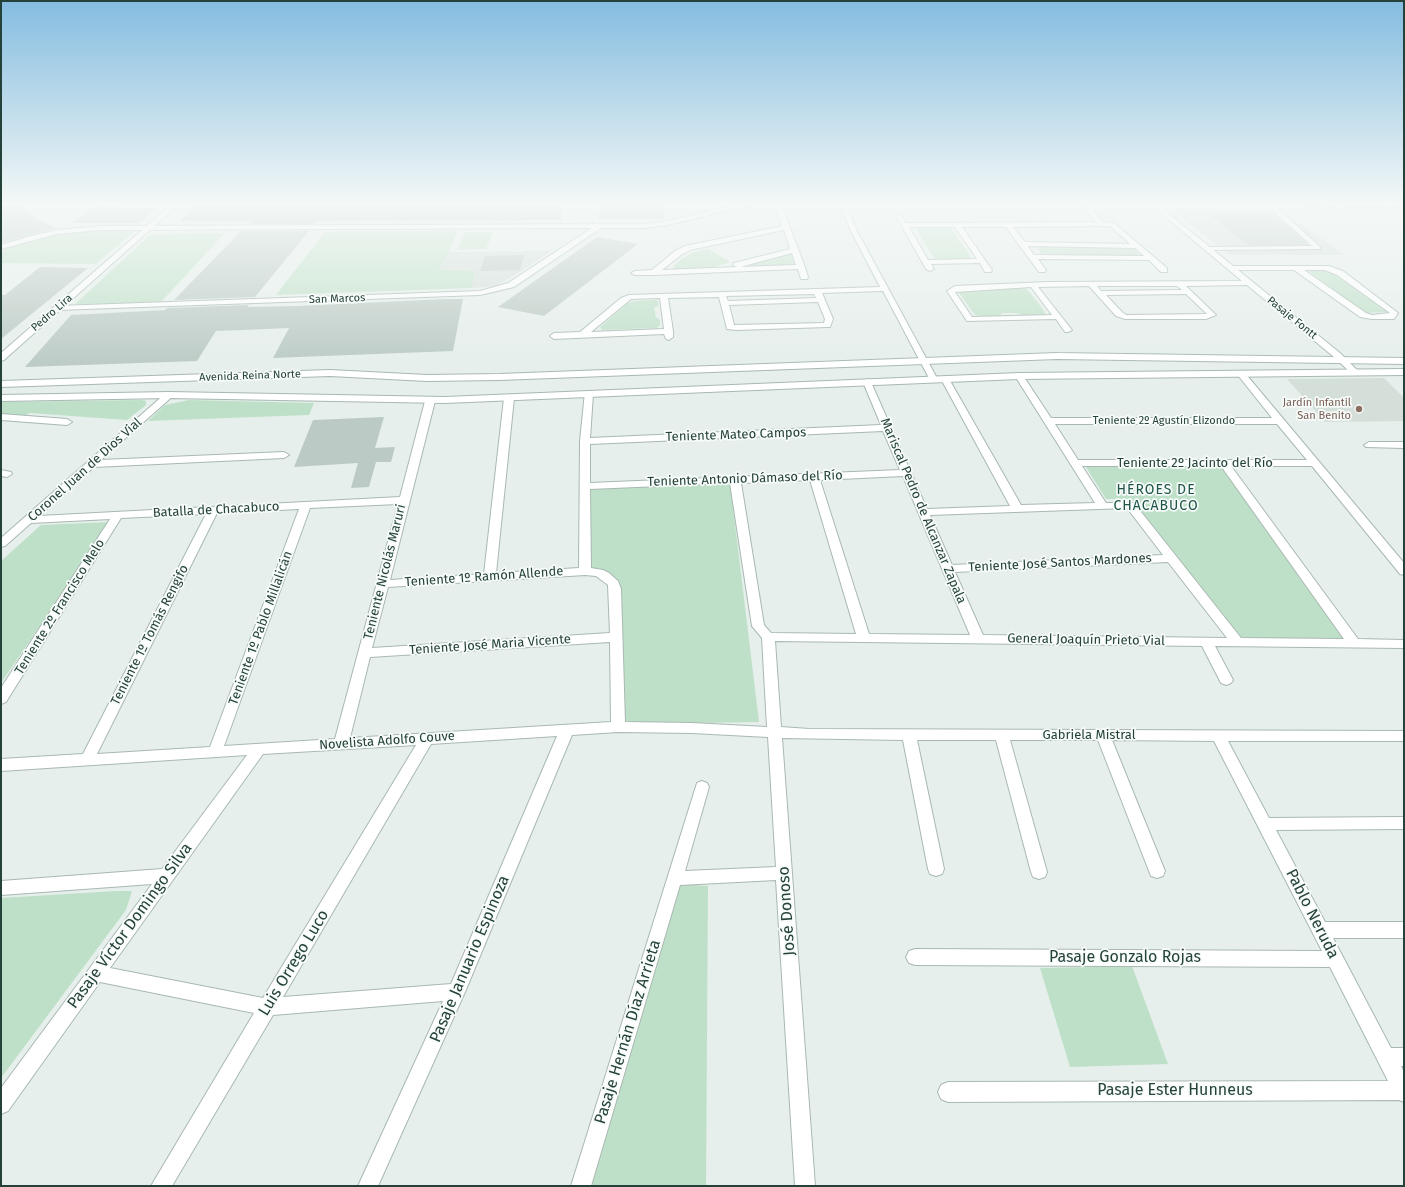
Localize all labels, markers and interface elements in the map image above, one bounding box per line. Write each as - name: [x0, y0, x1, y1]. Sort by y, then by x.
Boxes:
- street label: San Marcos: [309, 291, 365, 307]
- street label: Pedro Lira: [29, 292, 75, 334]
- street label: Pasaje Fontt: [1264, 294, 1320, 342]
- street label: Avenida Reina Norte: [199, 368, 301, 384]
- place label: Jardín Infantil San Benito: [1283, 396, 1351, 422]
- marker: Jardín Infantil San Benito: [1354, 404, 1364, 414]
- street label: Teniente 2º Agustín Elizondo: [1093, 414, 1235, 428]
- street label: Coronel Juan de Dios Vial: [25, 415, 145, 525]
- street label: Mariscal Pedro de Alcanzar Zapala: [877, 416, 969, 606]
- street label: Teniente Mateo Campos: [665, 425, 807, 445]
- street label: Teniente 2º Jacinto del Río: [1117, 455, 1273, 471]
- street label: Teniente Antonio Dámaso del Río: [647, 468, 843, 490]
- district label: HÉROES DE CHACABUCO: [1113, 482, 1199, 514]
- street label: Batalla de Chacabuco: [152, 499, 280, 521]
- street label: Teniente Nicolás Maruri: [361, 503, 409, 641]
- street label: Teniente 2º Francisco Melo: [12, 536, 108, 678]
- street label: Teniente 1º Pablo Millalicán: [226, 549, 296, 707]
- street label: Teniente José Santos Mardones: [968, 550, 1152, 576]
- street label: Teniente 1º Tomás Rengifo: [108, 562, 192, 708]
- street label: Teniente 1º Ramón Allende: [404, 564, 564, 590]
- street label: General Joaquín Prieto Vial: [1007, 631, 1165, 649]
- street label: Teniente José Maria Vicente: [409, 632, 571, 658]
- street label: Gabriela Mistral: [1043, 727, 1135, 743]
- street label: Novelista Adolfo Couve: [319, 728, 455, 754]
- street label: Pasaje Víctor Domingo Silva: [64, 840, 196, 1012]
- street label: José Donoso: [774, 866, 800, 956]
- street label: Pablo Neruda: [1281, 866, 1343, 962]
- street label: Pasaje Januario Espinoza: [426, 873, 514, 1045]
- street label: Luis Orrego Luco: [255, 907, 333, 1019]
- street label: Pasaje Hernán Díaz Arrieta: [591, 938, 665, 1126]
- street label: Pasaje Gonzalo Rojas: [1049, 948, 1201, 968]
- street label: Pasaje Ester Hunneus: [1097, 1081, 1253, 1101]

